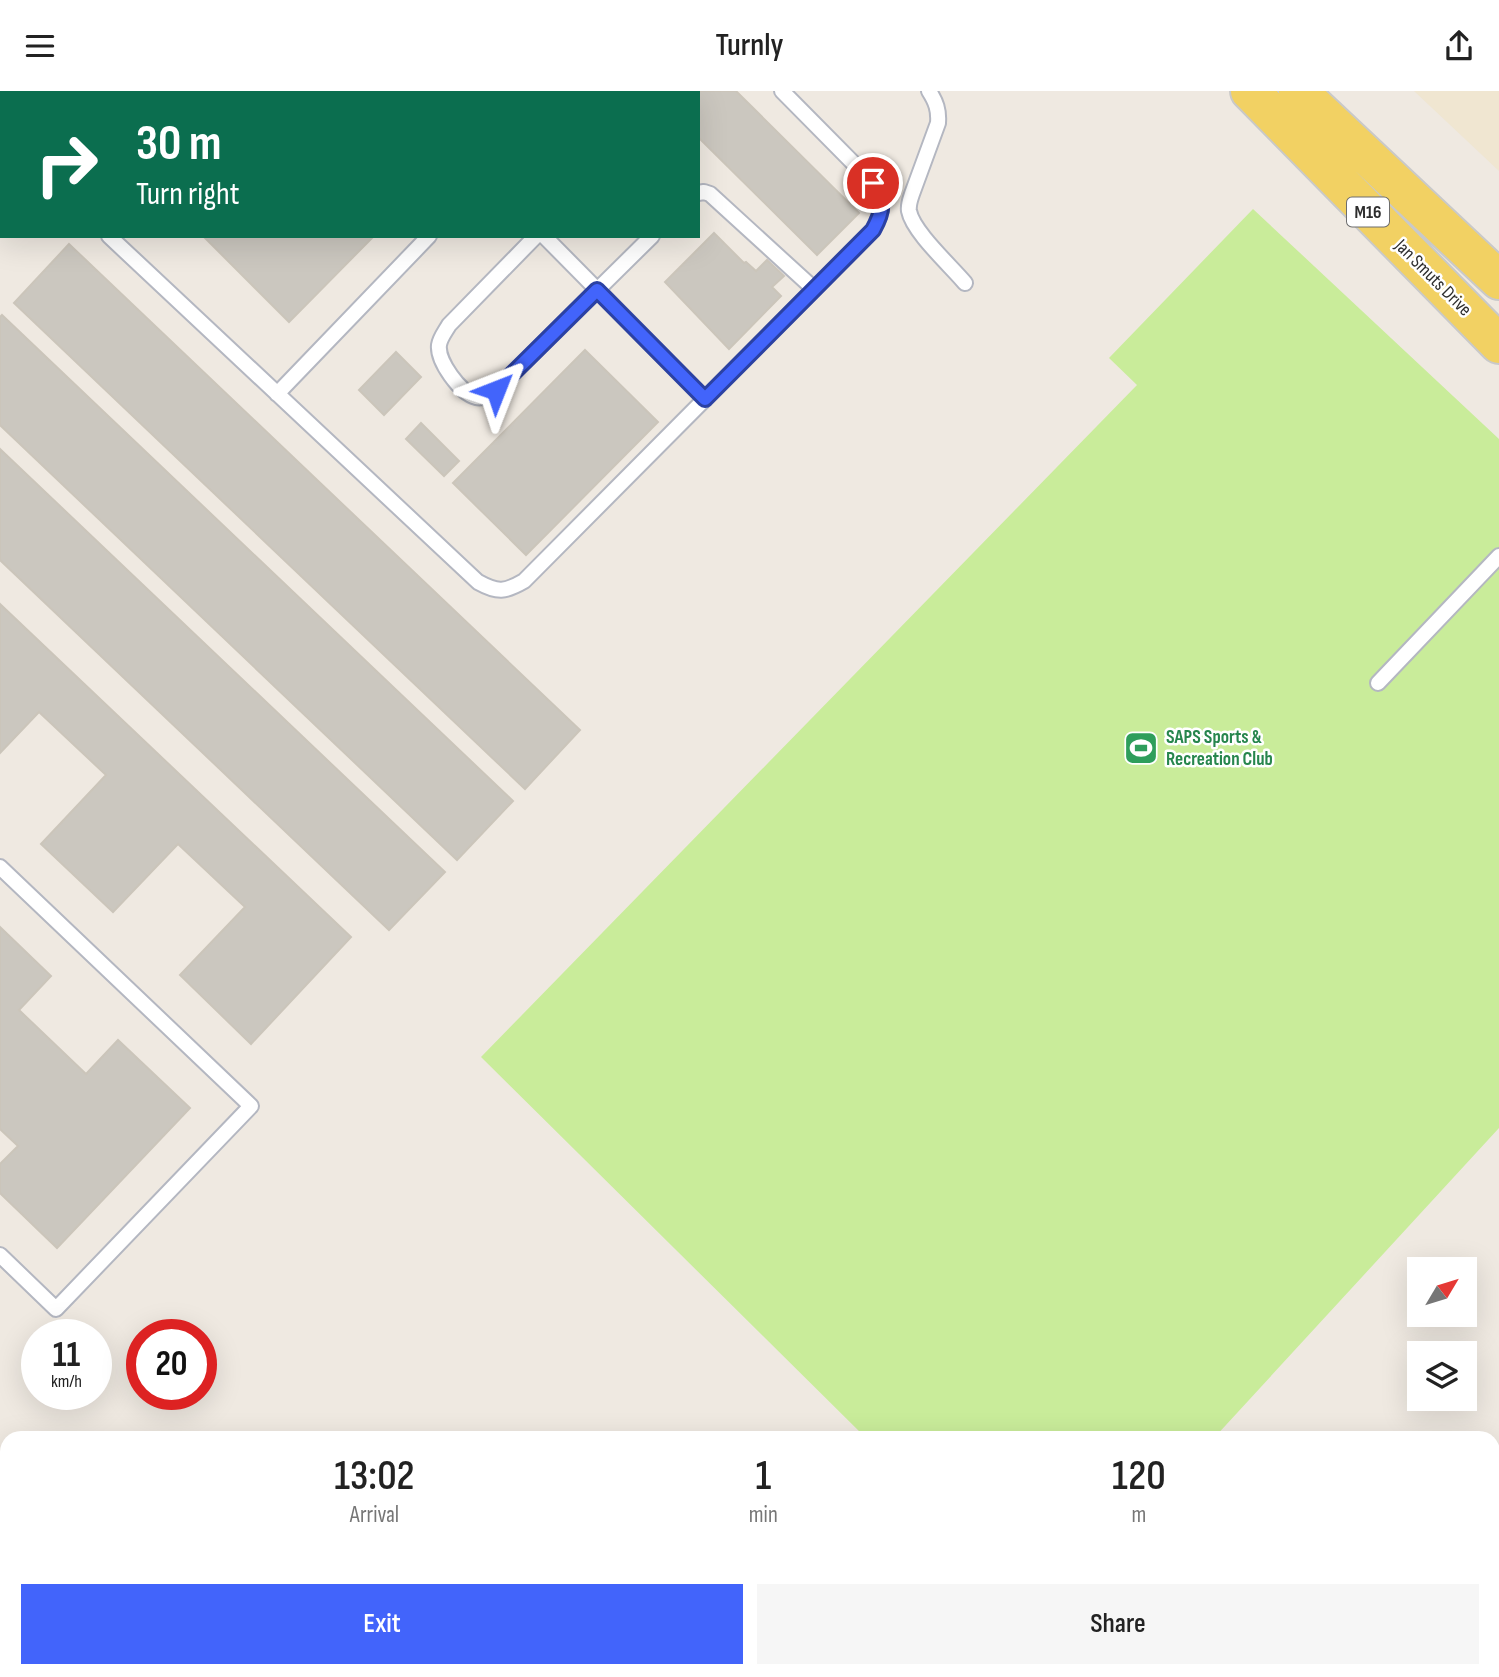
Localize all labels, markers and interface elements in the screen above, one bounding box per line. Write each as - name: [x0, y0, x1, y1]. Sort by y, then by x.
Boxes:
- text: Turnly: [715, 26, 784, 65]
- icon: menu: [21, 27, 59, 65]
- icon: share: [1440, 27, 1478, 65]
- text: 30 m: [136, 115, 221, 174]
- icon: right: [21, 119, 112, 210]
- pin: [843, 153, 903, 213]
- icon: arrive: [854, 164, 892, 202]
- text: Turn right: [136, 175, 240, 214]
- road number: M16: [1347, 197, 1389, 227]
- street label: Jan Smuts Drive: [1389, 234, 1476, 321]
- position arrow: [459, 353, 533, 427]
- place label: SAPS Sports & Recreation Club: [1166, 726, 1273, 771]
- sports icon: SAPS Sports & Recreation Club: [1122, 729, 1160, 767]
- north arrow: [1407, 1257, 1477, 1327]
- map controls: [1407, 1257, 1477, 1411]
- speed limit sign: 20: [126, 1319, 217, 1410]
- text: 11: [53, 1334, 80, 1377]
- button: layers: [1407, 1341, 1477, 1411]
- text: km/h: [51, 1371, 82, 1392]
- text: 13:02: [334, 1451, 415, 1502]
- text: 1: [755, 1451, 771, 1502]
- text: 120: [1112, 1451, 1166, 1502]
- text: Arrival: [350, 1501, 399, 1529]
- text: min: [749, 1501, 778, 1529]
- text: m: [1131, 1501, 1146, 1529]
- button: Exit: [21, 1584, 743, 1664]
- button: Share: [757, 1584, 1479, 1664]

